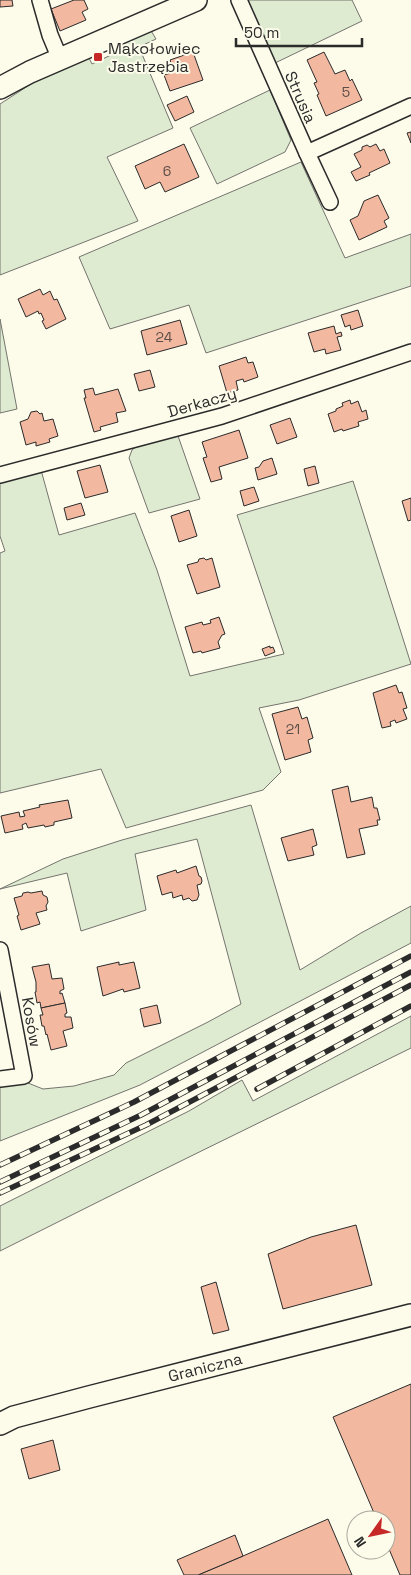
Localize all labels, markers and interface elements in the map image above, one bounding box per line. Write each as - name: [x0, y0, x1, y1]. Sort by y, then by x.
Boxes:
- scale bar: [236, 15, 362, 47]
- text: 50 m: [244, 23, 279, 42]
- place label: Mąkołowiec Jastrzębia: [108, 38, 201, 77]
- marker: Mąkołowiec Jastrzębia: [92, 51, 104, 63]
- street label: Strusia: [280, 68, 321, 126]
- house number: 5: [342, 83, 350, 101]
- house number: 6: [163, 162, 171, 180]
- house number: 24: [156, 328, 173, 346]
- street label: Derkaczy: [165, 383, 239, 422]
- house number: 21: [286, 720, 300, 738]
- street label: Kosów: [17, 995, 46, 1049]
- street label: Graniczna: [166, 1348, 244, 1387]
- north arrow: [346, 1510, 396, 1560]
- text: N: [350, 1533, 370, 1551]

